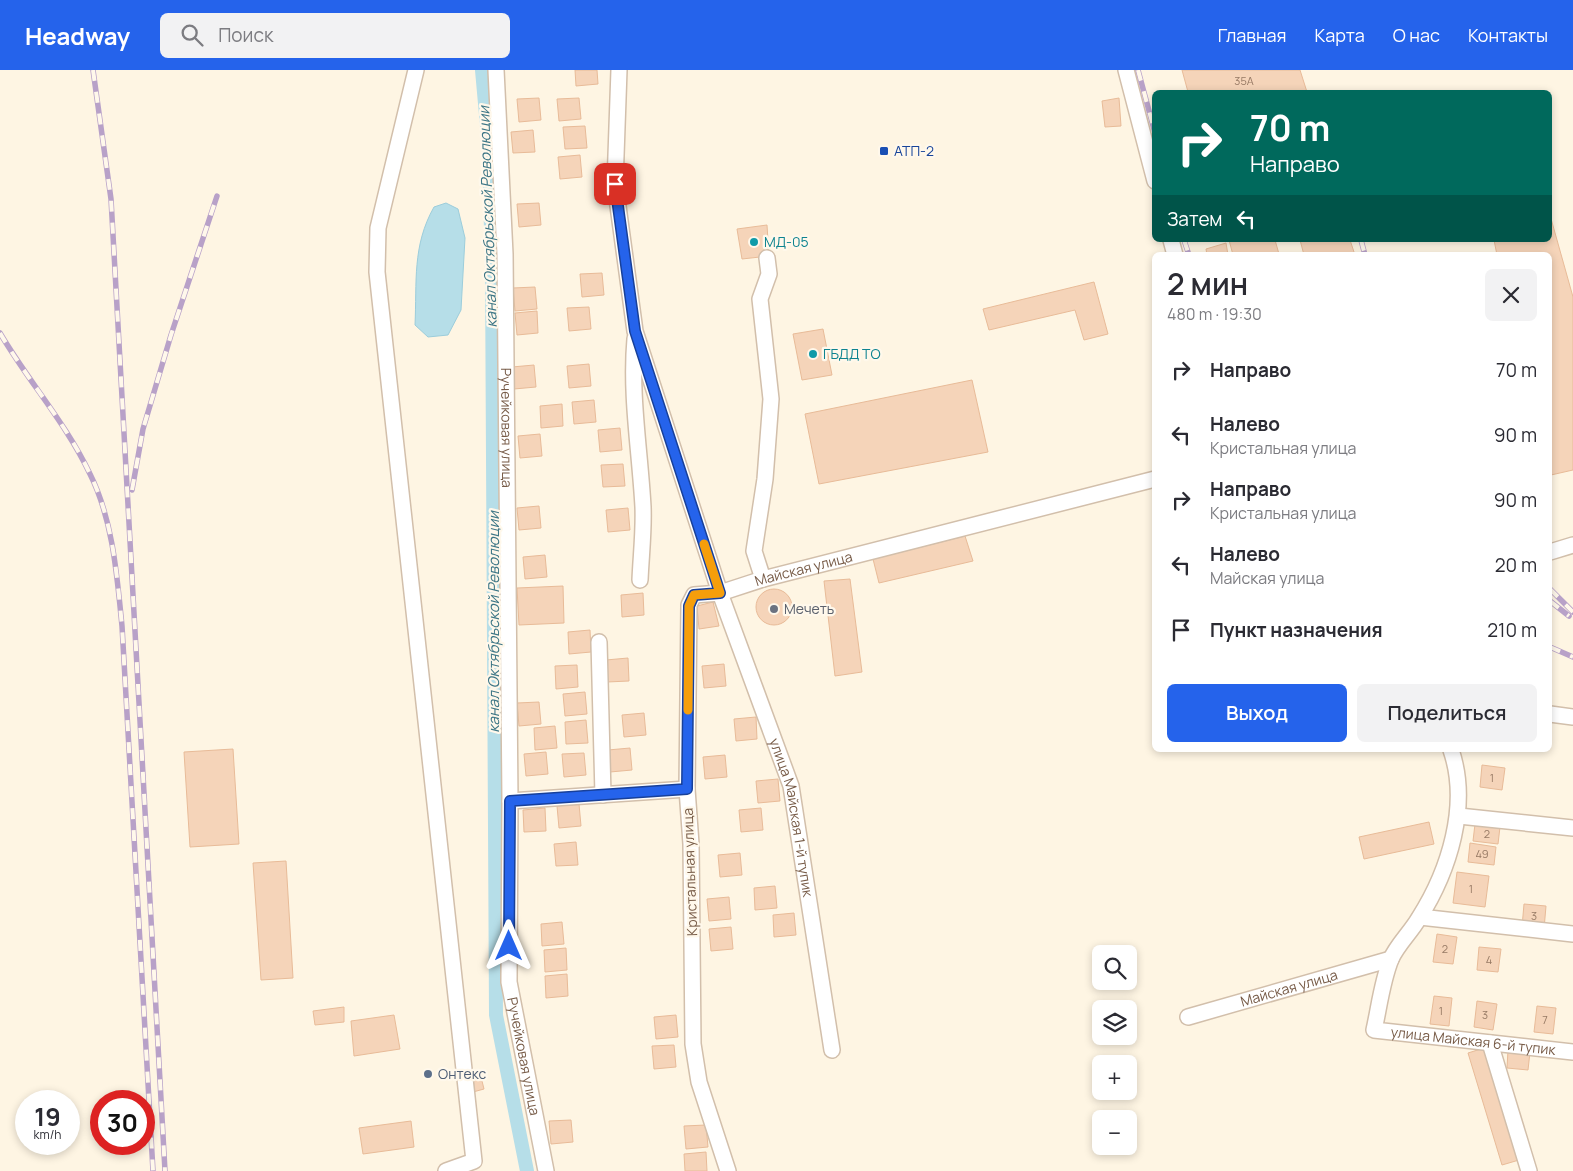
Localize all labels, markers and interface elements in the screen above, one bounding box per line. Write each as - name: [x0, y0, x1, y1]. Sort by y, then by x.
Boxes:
- search box: [160, 13, 510, 58]
- text: Headway: [25, 19, 130, 52]
- icon: search: [178, 21, 206, 49]
- text: Поиск: [218, 22, 273, 48]
- text: Главная: [1218, 23, 1287, 47]
- text: Карта: [1315, 23, 1365, 47]
- text: О нас: [1393, 23, 1440, 47]
- text: Контакты: [1468, 23, 1548, 47]
- house number: 35А: [1234, 73, 1254, 88]
- water label: канал Октябрьской Революции: [473, 104, 502, 328]
- text: 70 m: [1250, 104, 1330, 152]
- icon: right: [1167, 110, 1232, 175]
- place label: АТП-2: [894, 141, 934, 160]
- marker: АТП-2: [878, 145, 890, 157]
- text: Направо: [1250, 149, 1340, 179]
- pin: [594, 163, 636, 205]
- icon: arrive: [601, 170, 629, 198]
- icon: left: [1232, 205, 1260, 233]
- text: Затем: [1167, 206, 1222, 232]
- place label: МД-05: [764, 232, 809, 251]
- marker: МД-05: [748, 236, 760, 248]
- text: 2 мин: [1167, 263, 1248, 304]
- button: close: [1485, 269, 1537, 321]
- text: 480 m · 19:30: [1167, 303, 1262, 325]
- place label: ГБДД ТО: [823, 344, 881, 363]
- marker: ГБДД ТО: [807, 348, 819, 360]
- icon: right: [1167, 356, 1195, 384]
- text: Направо: [1210, 357, 1291, 383]
- text: 70 m: [1496, 357, 1537, 383]
- street label: Ручейковая улица: [497, 368, 517, 488]
- text: Налево: [1210, 411, 1280, 437]
- icon: left: [1167, 421, 1195, 449]
- text: 90 m: [1494, 422, 1537, 448]
- text: Кристальная улица: [1210, 437, 1357, 459]
- text: Направо: [1210, 476, 1291, 502]
- icon: right: [1167, 486, 1195, 514]
- text: 90 m: [1494, 487, 1537, 513]
- text: Кристальная улица: [1210, 502, 1357, 524]
- water label: канал Октябрьской Революции: [483, 510, 504, 733]
- text: Налево: [1210, 541, 1280, 567]
- street label: Майская улица: [752, 547, 854, 590]
- icon: left: [1167, 551, 1195, 579]
- text: 20 m: [1495, 552, 1537, 578]
- text: Майская улица: [1210, 567, 1324, 589]
- place label: Мечеть: [784, 599, 834, 618]
- marker: Мечеть: [768, 603, 780, 615]
- icon: arrive: [1167, 616, 1195, 644]
- text: Пункт назначения: [1210, 617, 1383, 643]
- text: 210 m: [1487, 617, 1537, 643]
- button: Выход: [1167, 684, 1347, 742]
- button: Поделиться: [1357, 684, 1537, 742]
- street label: улица Майская 1-й тупик: [765, 735, 818, 899]
- house number: 1: [1490, 770, 1494, 785]
- street label: Кристальная улица: [678, 808, 701, 936]
- house number: 2: [1484, 826, 1490, 841]
- house number: 49: [1475, 846, 1489, 861]
- house number: 1: [1469, 881, 1473, 896]
- house number: 3: [1531, 908, 1537, 923]
- position arrow: [482, 919, 534, 971]
- house number: 2: [1442, 941, 1448, 956]
- map controls: [1092, 945, 1137, 1155]
- button: search: [1092, 945, 1137, 990]
- house number: 4: [1486, 952, 1492, 967]
- street label: Майская улица: [1238, 965, 1340, 1011]
- street label: Ручейковая улица: [503, 995, 545, 1117]
- button: layers: [1092, 1000, 1137, 1045]
- house number: 1: [1439, 1003, 1443, 1018]
- house number: 3: [1482, 1007, 1488, 1022]
- house number: 7: [1542, 1012, 1548, 1027]
- street label: улица Майская 6-й тупик: [1390, 1022, 1557, 1059]
- button: +: [1092, 1055, 1137, 1100]
- place label: Онтекс: [438, 1064, 486, 1083]
- marker: Онтекс: [422, 1068, 434, 1080]
- speed limit sign: 30: [90, 1090, 155, 1155]
- text: 19: [34, 1099, 61, 1134]
- button: −: [1092, 1110, 1137, 1155]
- text: km/h: [34, 1126, 61, 1143]

